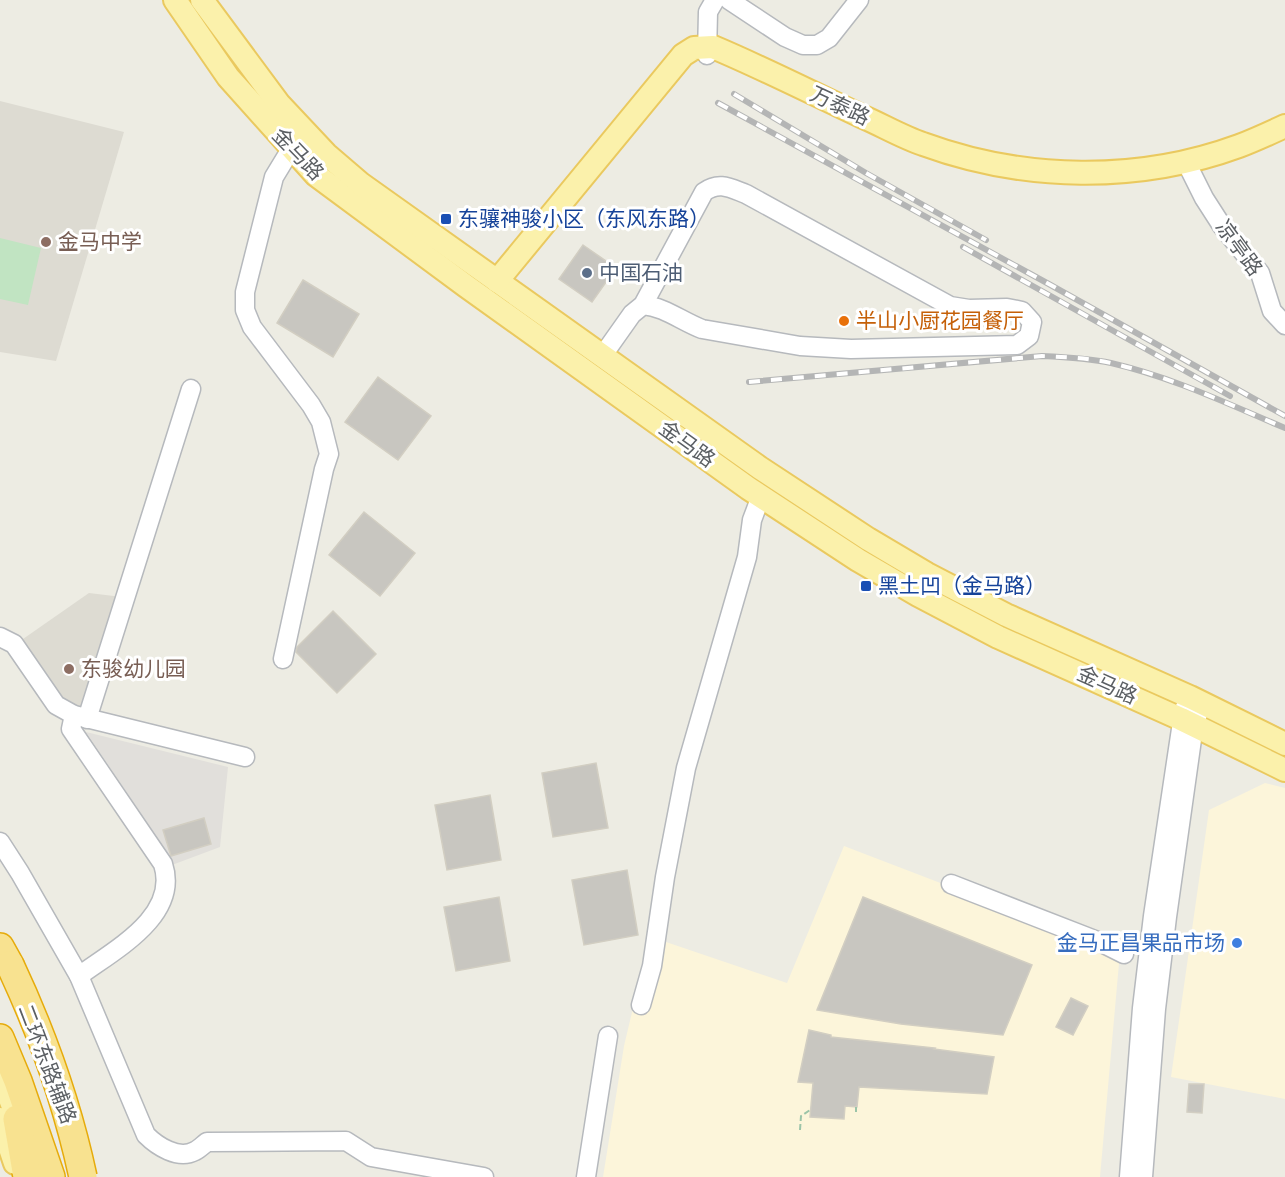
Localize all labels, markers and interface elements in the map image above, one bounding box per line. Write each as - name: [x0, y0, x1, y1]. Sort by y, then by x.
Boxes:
- street label: 万泰路: [806, 81, 874, 130]
- street label: 金马路: [267, 122, 329, 185]
- place label: 东骧神骏小区（东风东路）: [458, 206, 710, 231]
- marker: 东骧神骏小区（东风东路）: [439, 212, 453, 226]
- street label: 凉亭路: [1211, 215, 1268, 281]
- place label: 金马中学: [58, 229, 142, 254]
- marker: 金马中学: [39, 235, 53, 249]
- place label: 中国石油: [599, 260, 683, 285]
- marker: 中国石油: [580, 266, 594, 280]
- place label: 半山小厨花园餐厅: [856, 308, 1024, 333]
- marker: 半山小厨花园餐厅: [837, 314, 851, 328]
- street label: 金马路: [654, 415, 720, 472]
- place label: 黑土凹（金马路）: [878, 573, 1046, 598]
- marker: 黑土凹（金马路）: [859, 579, 873, 593]
- place label: 东骏幼儿园: [81, 656, 186, 681]
- street label: 金马路: [1073, 660, 1141, 709]
- marker: 东骏幼儿园: [62, 662, 76, 676]
- place label: 金马正昌果品市场: [1057, 930, 1225, 955]
- marker: 金马正昌果品市场: [1230, 936, 1244, 950]
- street label: 二环东路辅路: [13, 1001, 82, 1127]

